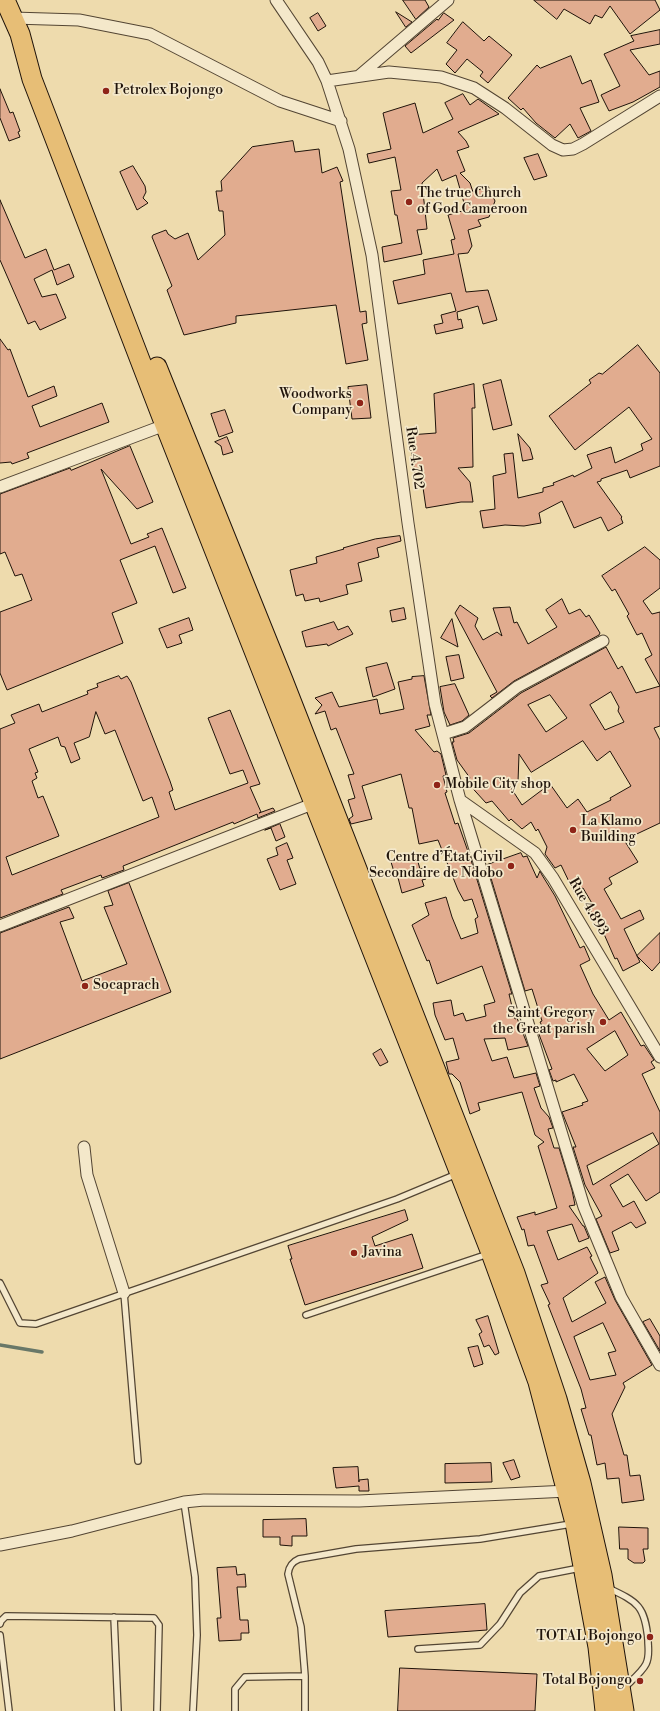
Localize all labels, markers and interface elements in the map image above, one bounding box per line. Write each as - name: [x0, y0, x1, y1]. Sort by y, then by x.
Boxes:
- place label: Petrolex Bojongo: [114, 83, 223, 99]
- marker: Petrolex Bojongo: [101, 86, 111, 96]
- place label: The true Church of God Cameroon: [417, 186, 528, 218]
- marker: The true Church of God Cameroon: [404, 197, 414, 207]
- place label: Woodworks Company: [279, 387, 352, 420]
- marker: Woodworks Company: [355, 398, 365, 408]
- street label: Rue 4.702: [401, 426, 427, 490]
- place label: Mobile City shop: [445, 777, 551, 793]
- marker: Mobile City shop: [432, 780, 442, 790]
- place label: La Klamo Building: [581, 814, 642, 846]
- marker: La Klamo Building: [568, 825, 578, 835]
- place label: Centre d’État Civil Secondaire de Ndobo: [369, 850, 503, 882]
- marker: Centre d’État Civil Secondaire de Ndobo: [506, 861, 516, 871]
- street label: Rue 4.893: [564, 875, 612, 939]
- place label: Socaprach: [93, 978, 160, 994]
- marker: Socaprach: [80, 981, 90, 991]
- place label: Saint Gregory the Great parish: [493, 1006, 595, 1038]
- marker: Saint Gregory the Great parish: [598, 1017, 608, 1027]
- place label: Javina: [362, 1245, 402, 1261]
- marker: Javina: [349, 1248, 359, 1258]
- place label: TOTAL Bojongo: [536, 1629, 642, 1645]
- marker: TOTAL Bojongo: [645, 1632, 655, 1642]
- place label: Total Bojongo: [543, 1673, 632, 1689]
- marker: Total Bojongo: [635, 1676, 645, 1686]

